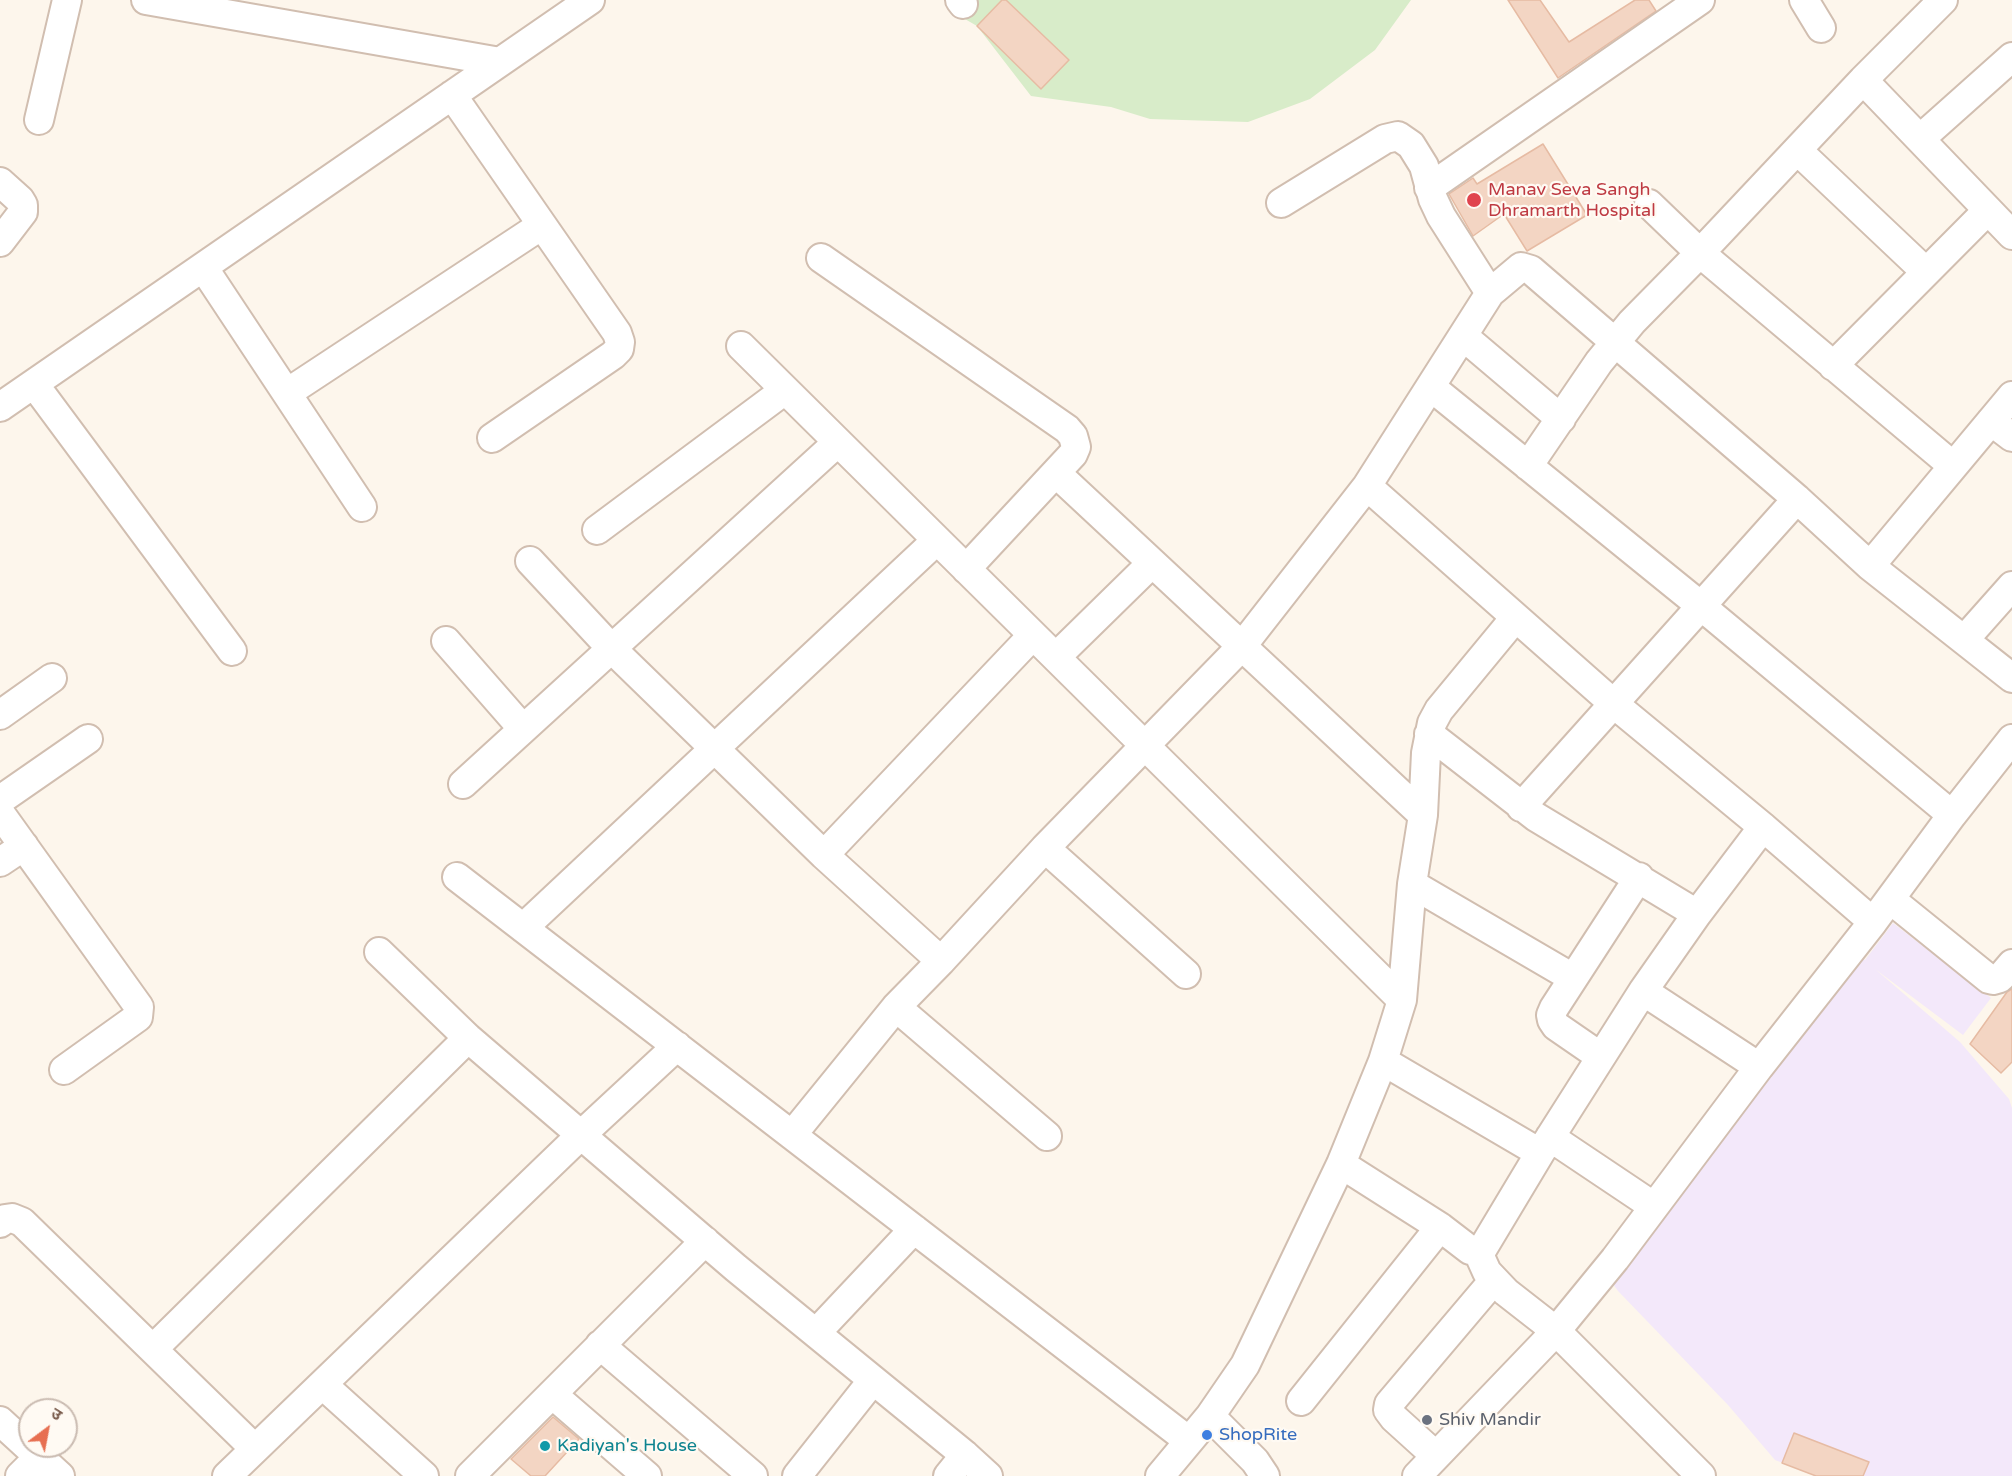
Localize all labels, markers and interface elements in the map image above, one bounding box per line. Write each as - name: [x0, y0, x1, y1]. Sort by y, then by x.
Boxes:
- place label: Manav Seva Sangh Dhramarth Hospital: [1488, 179, 1656, 222]
- marker: Manav Seva Sangh Dhramarth Hospital: [1465, 191, 1483, 209]
- north arrow: [18, 1398, 78, 1458]
- text: उ: [47, 1403, 66, 1425]
- place label: Shiv Mandir: [1439, 1409, 1541, 1431]
- marker: Shiv Mandir: [1420, 1413, 1434, 1427]
- place label: ShopRite: [1219, 1424, 1297, 1446]
- marker: ShopRite: [1200, 1428, 1214, 1442]
- place label: Kadiyan's House: [557, 1435, 697, 1457]
- marker: Kadiyan's House: [538, 1439, 552, 1453]

